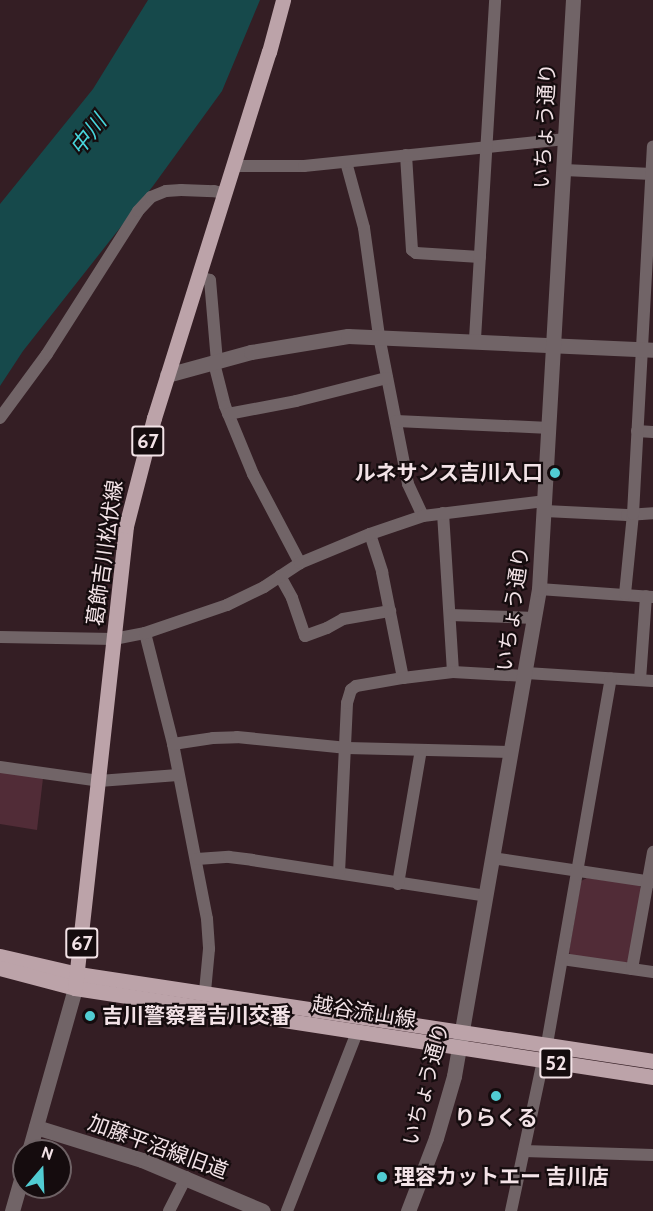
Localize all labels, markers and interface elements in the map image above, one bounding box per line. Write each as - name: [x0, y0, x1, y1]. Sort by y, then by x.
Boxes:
- street label: いちょう通り: [529, 62, 561, 190]
- water label: 中川: [64, 110, 112, 160]
- road number: 67: [130, 424, 166, 458]
- place label: ルネサンス吉川入口: [354, 460, 543, 486]
- marker: ルネサンス吉川入口: [548, 466, 562, 480]
- street label: 葛飾吉川松伏線: [82, 478, 128, 628]
- street label: いちょう通り: [492, 545, 534, 673]
- road number: 67: [64, 926, 100, 960]
- street label: 越谷流山線: [310, 991, 418, 1033]
- place label: 吉川警察署吉川交番: [102, 1003, 291, 1029]
- marker: 吉川警察署吉川交番: [83, 1009, 97, 1023]
- street label: いちょう通り: [398, 1020, 454, 1148]
- road number: 52: [538, 1046, 574, 1080]
- marker: りらくる: [489, 1089, 503, 1103]
- place label: りらくる: [454, 1105, 538, 1131]
- street label: 加藤平沼線旧道: [85, 1110, 231, 1184]
- north arrow: [12, 1139, 72, 1199]
- text: N: [39, 1143, 56, 1164]
- place label: 理容カットエー 吉川店: [394, 1164, 609, 1190]
- marker: 理容カットエー 吉川店: [375, 1170, 389, 1184]

